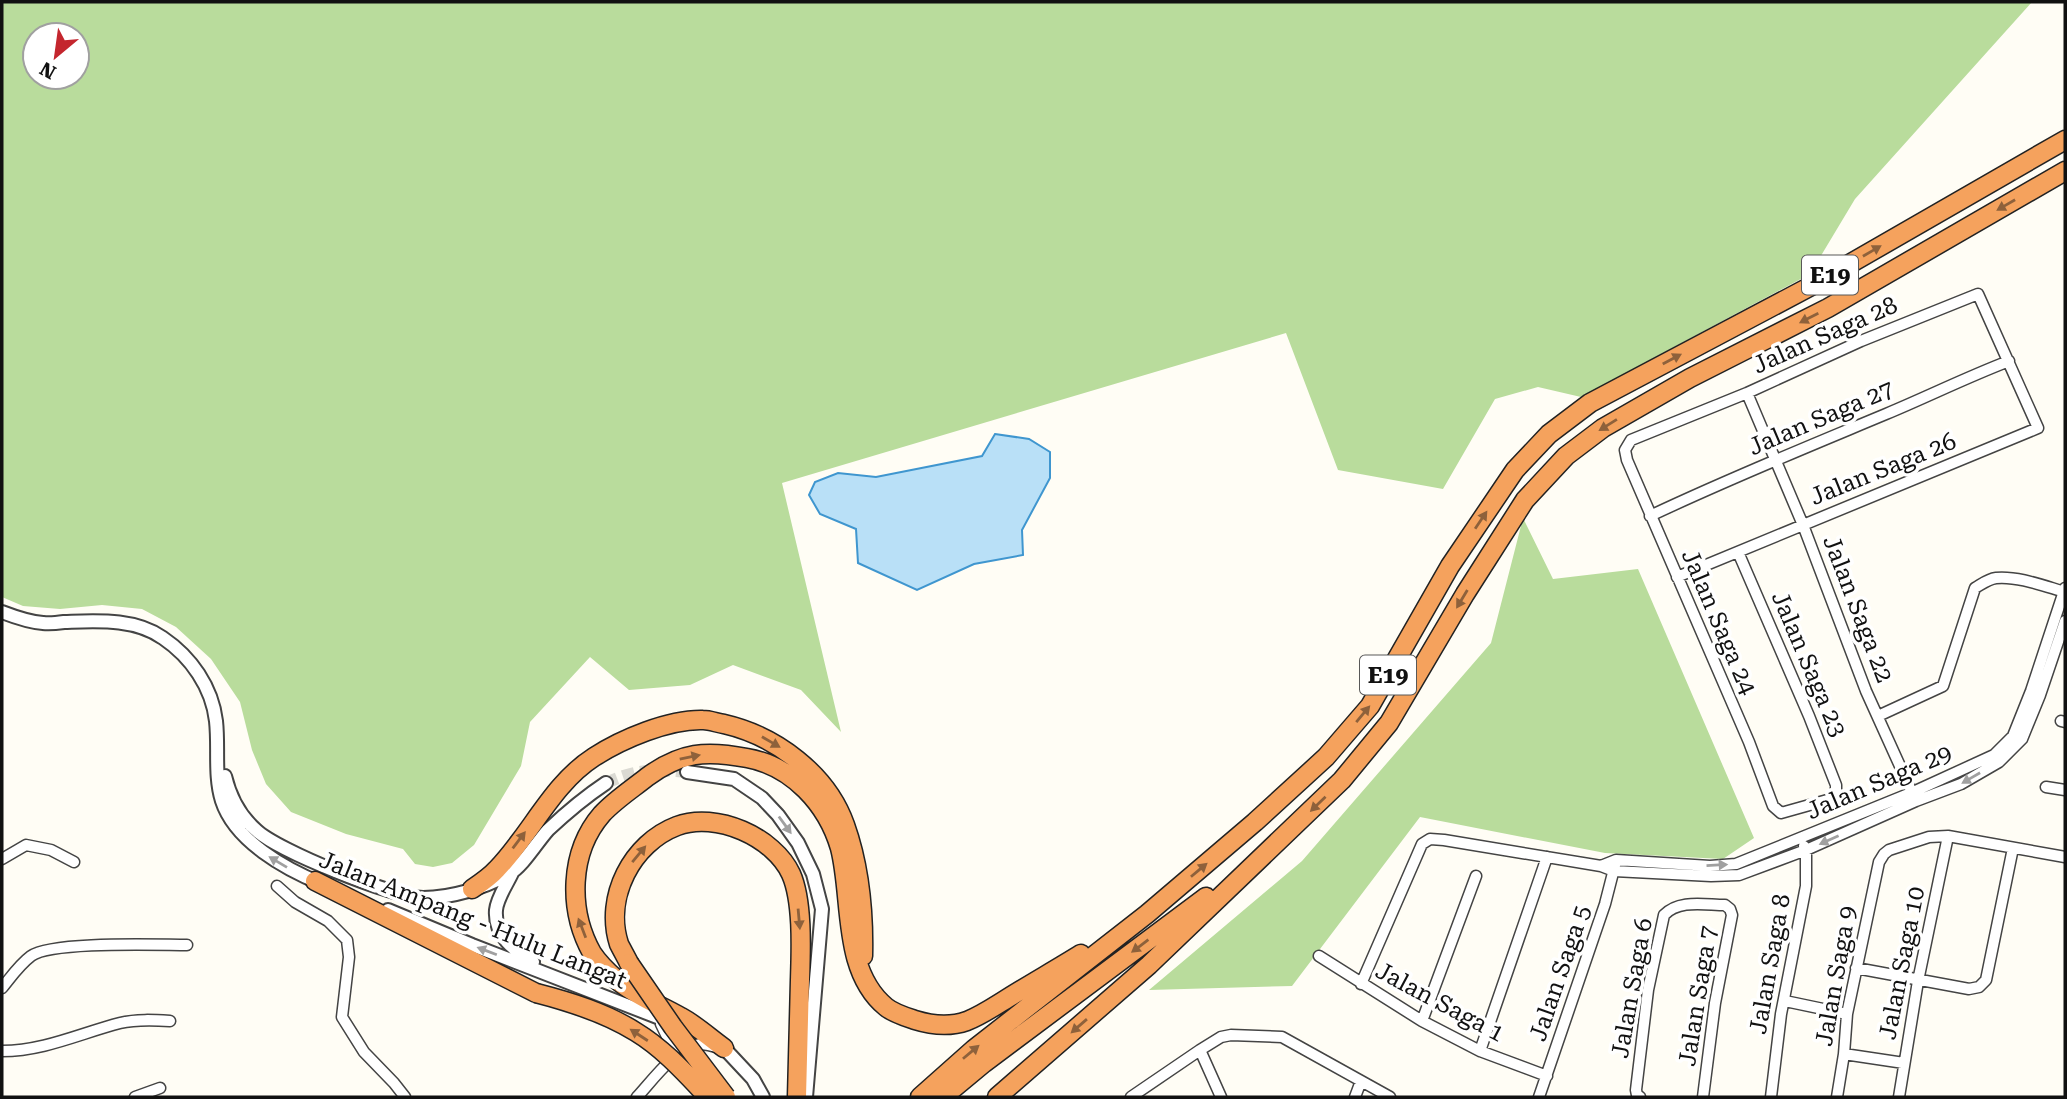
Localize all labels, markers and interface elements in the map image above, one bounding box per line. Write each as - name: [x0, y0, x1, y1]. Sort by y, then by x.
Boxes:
- north arrow: [21, 21, 91, 91]
- text: N: [36, 57, 60, 84]
- one-way arrow: [1997, 199, 2016, 211]
- one-way arrow: [1862, 245, 1882, 257]
- road number: E19: [1802, 256, 1858, 294]
- street label: Jalan Saga 28: [1748, 291, 1902, 379]
- one-way arrow: [1799, 312, 1819, 323]
- one-way arrow: [1662, 353, 1682, 365]
- street label: Jalan Saga 27: [1744, 375, 1898, 461]
- one-way arrow: [1598, 418, 1618, 431]
- street label: Jalan Saga 26: [1806, 427, 1960, 511]
- one-way arrow: [1474, 510, 1487, 529]
- street label: Jalan Saga 22: [1817, 532, 1899, 686]
- street label: Jalan Saga 24: [1676, 545, 1762, 699]
- street label: Jalan Saga 23: [1766, 587, 1852, 741]
- one-way arrow: [1456, 590, 1469, 609]
- road number: E19: [1360, 656, 1416, 694]
- one-way arrow: [1356, 705, 1371, 723]
- one-way arrow: [761, 736, 781, 748]
- street label: Jalan Saga 29: [1802, 739, 1956, 825]
- one-way arrow: [679, 751, 701, 762]
- one-way arrow: [1961, 772, 1980, 784]
- one-way arrow: [1309, 795, 1326, 812]
- one-way arrow: [778, 816, 792, 834]
- one-way arrow: [512, 832, 527, 850]
- one-way arrow: [1818, 835, 1839, 846]
- street label: Jalan Ampang - Hulu Langat: [315, 845, 631, 995]
- one-way arrow: [631, 846, 646, 863]
- one-way arrow: [268, 855, 287, 868]
- one-way arrow: [1706, 859, 1728, 870]
- one-way arrow: [1190, 863, 1207, 878]
- street label: Jalan Saga 10: [1873, 884, 1931, 1042]
- street label: Jalan Saga 8: [1744, 892, 1796, 1036]
- street label: Jalan Saga 5: [1524, 901, 1596, 1045]
- street label: Jalan Saga 9: [1810, 904, 1862, 1048]
- one-way arrow: [794, 908, 805, 930]
- street label: Jalan Saga 6: [1606, 916, 1658, 1060]
- one-way arrow: [577, 917, 588, 938]
- street label: Jalan Saga 7: [1673, 924, 1723, 1068]
- one-way arrow: [1131, 939, 1149, 953]
- one-way arrow: [476, 945, 497, 956]
- street label: Jalan Saga 1: [1371, 956, 1509, 1048]
- one-way arrow: [1070, 1018, 1088, 1034]
- one-way arrow: [630, 1029, 649, 1042]
- one-way arrow: [963, 1045, 980, 1060]

